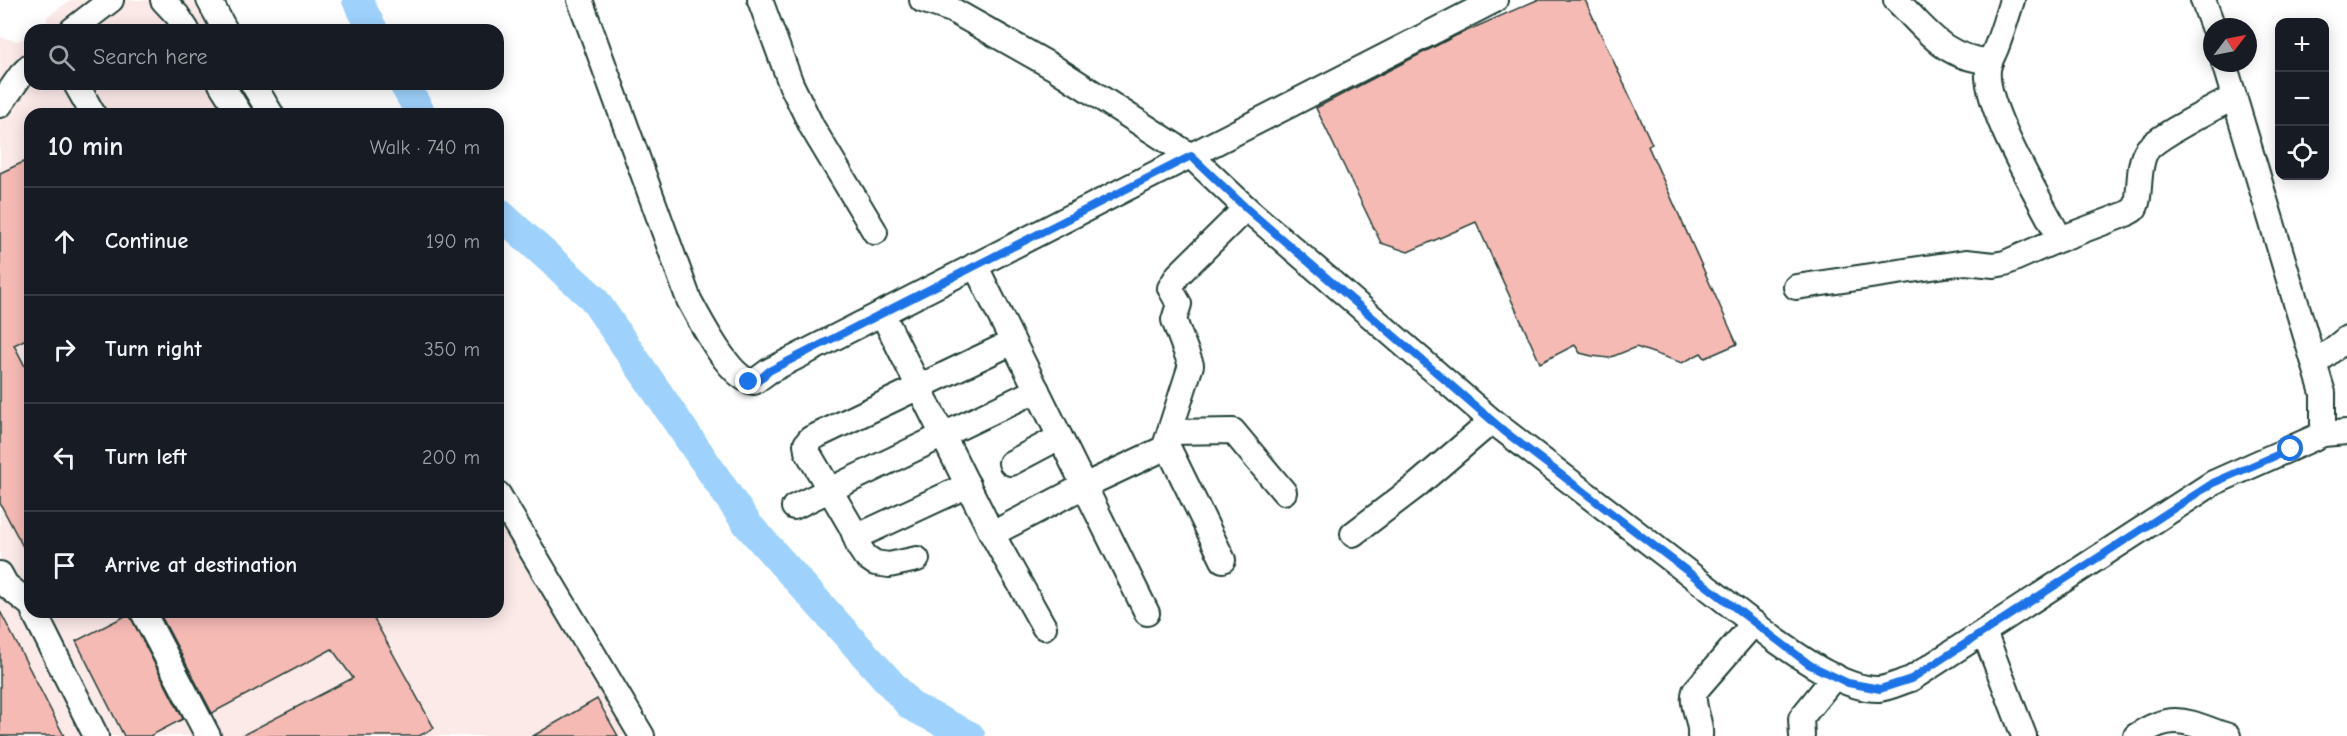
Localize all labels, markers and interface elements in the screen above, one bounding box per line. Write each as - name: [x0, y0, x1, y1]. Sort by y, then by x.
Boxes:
- north arrow: [2203, 18, 2257, 72]
- map controls: [2275, 18, 2329, 180]
- button: +: [2275, 18, 2329, 72]
- search box: [24, 24, 504, 90]
- icon: search: [45, 41, 78, 74]
- text: Search here: [93, 44, 208, 70]
- button: −: [2275, 72, 2329, 126]
- button: locate: [2275, 126, 2329, 180]
- text: 10 min: [48, 132, 123, 162]
- text: Walk · 740 m: [370, 136, 480, 159]
- icon: ahead: [48, 225, 81, 258]
- text: Continue: [105, 228, 188, 254]
- text: 190 m: [426, 230, 480, 253]
- icon: right: [48, 333, 81, 366]
- text: Turn right: [105, 336, 202, 362]
- text: 350 m: [424, 338, 480, 361]
- route end: [735, 368, 761, 394]
- route start: [2277, 435, 2303, 461]
- icon: left: [48, 441, 81, 474]
- text: Turn left: [105, 444, 187, 470]
- text: 200 m: [422, 446, 480, 469]
- icon: arrive: [48, 549, 81, 582]
- text: Arrive at destination: [105, 552, 297, 578]

